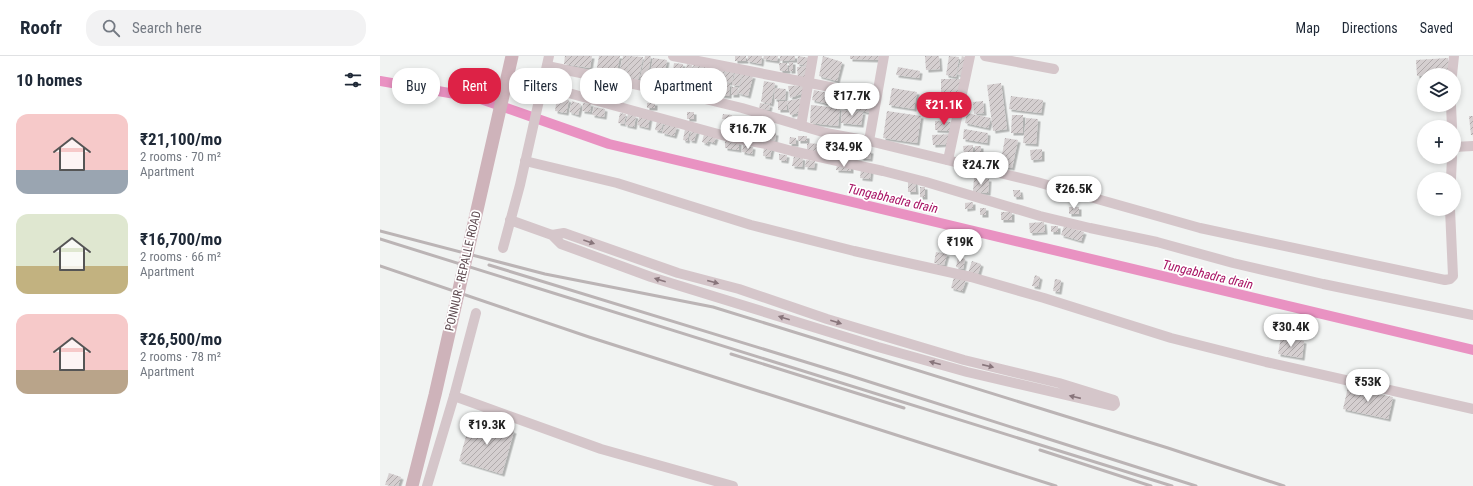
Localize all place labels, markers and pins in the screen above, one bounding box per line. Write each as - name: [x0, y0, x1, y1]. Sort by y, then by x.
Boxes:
- pin: ₹17.7K: [819, 83, 885, 117]
- pin: ₹21.1K: [911, 92, 977, 126]
- pin: ₹16.7K: [715, 116, 781, 150]
- pin: ₹34.9K: [811, 134, 877, 168]
- pin: ₹24.7K: [948, 152, 1014, 186]
- pin: ₹26.5K: [1041, 176, 1107, 210]
- pin: ₹19K: [936, 229, 984, 263]
- pin: ₹30.4K: [1258, 314, 1324, 348]
- pin: ₹53K: [1344, 369, 1392, 403]
- pin: ₹19.3K: [454, 412, 520, 446]

